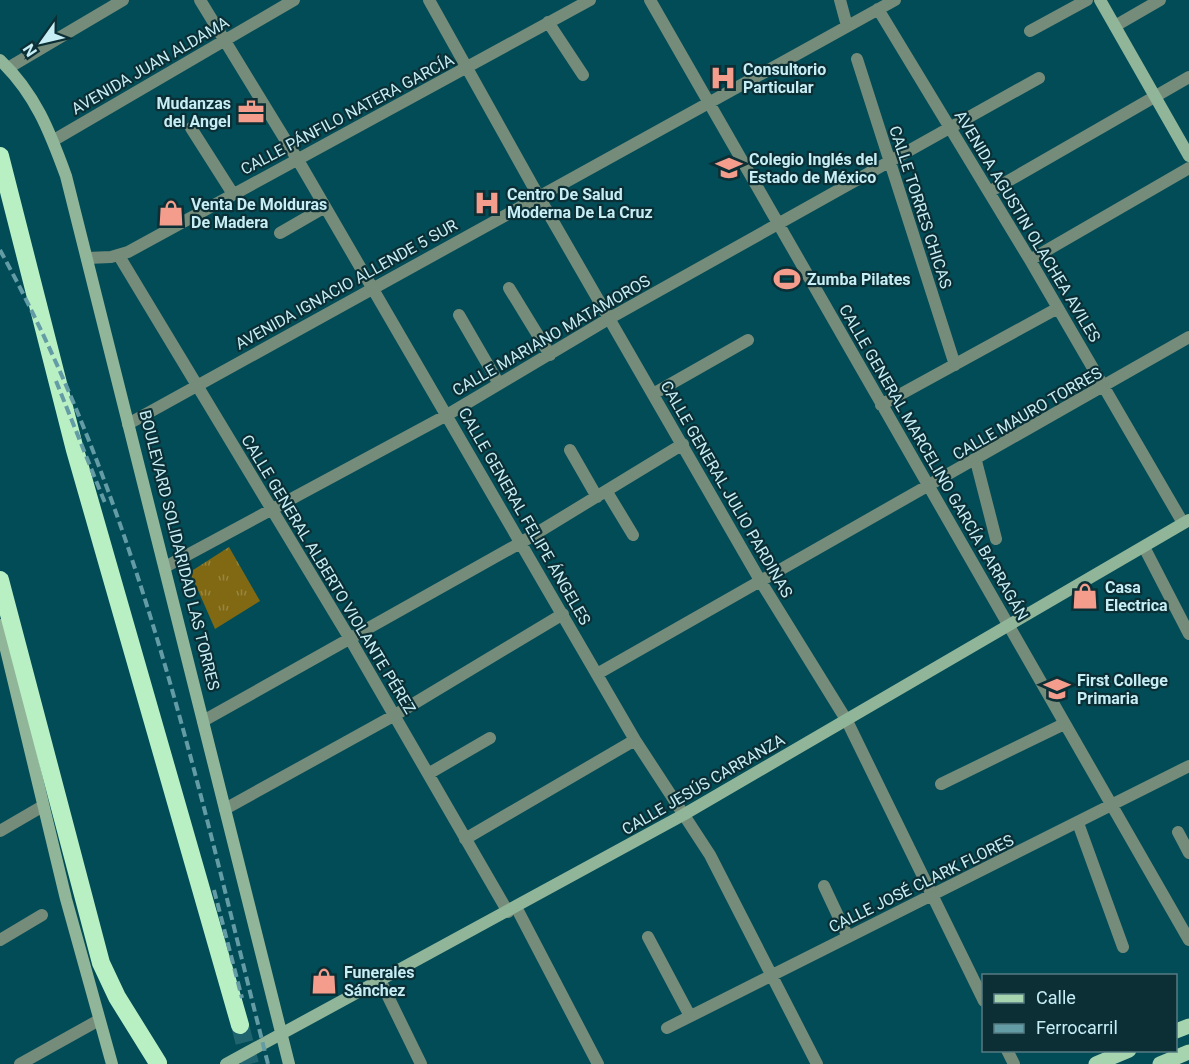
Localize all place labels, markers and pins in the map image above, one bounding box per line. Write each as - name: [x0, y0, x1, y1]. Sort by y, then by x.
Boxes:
- place label: Consultorio Particular: [743, 60, 826, 97]
- hospital icon: Consultorio Particular: [708, 63, 738, 93]
- place label: Mudanzas del Angel: [157, 94, 231, 131]
- office icon: Mudanzas del Angel: [236, 97, 266, 127]
- place label: Colegio Inglés del Estado de México: [749, 150, 878, 187]
- school or university icon: Colegio Inglés del Estado de México: [714, 153, 744, 183]
- place label: Centro De Salud Moderna De La Cruz: [507, 185, 653, 222]
- hospital icon: Centro De Salud Moderna De La Cruz: [472, 188, 502, 218]
- place label: Venta De Molduras De Madera: [191, 195, 327, 232]
- shop icon: Venta De Molduras De Madera: [156, 198, 186, 228]
- sports icon: Zumba Pilates: [772, 264, 802, 294]
- place label: Zumba Pilates: [807, 270, 911, 289]
- place label: Casa Electrica: [1105, 578, 1168, 615]
- shop icon: Casa Electrica: [1070, 581, 1100, 611]
- place label: First College Primaria: [1077, 671, 1168, 708]
- school or university icon: First College Primaria: [1042, 674, 1072, 704]
- place label: Funerales Sánchez: [344, 963, 414, 1000]
- shop icon: Funerales Sánchez: [309, 966, 339, 996]

